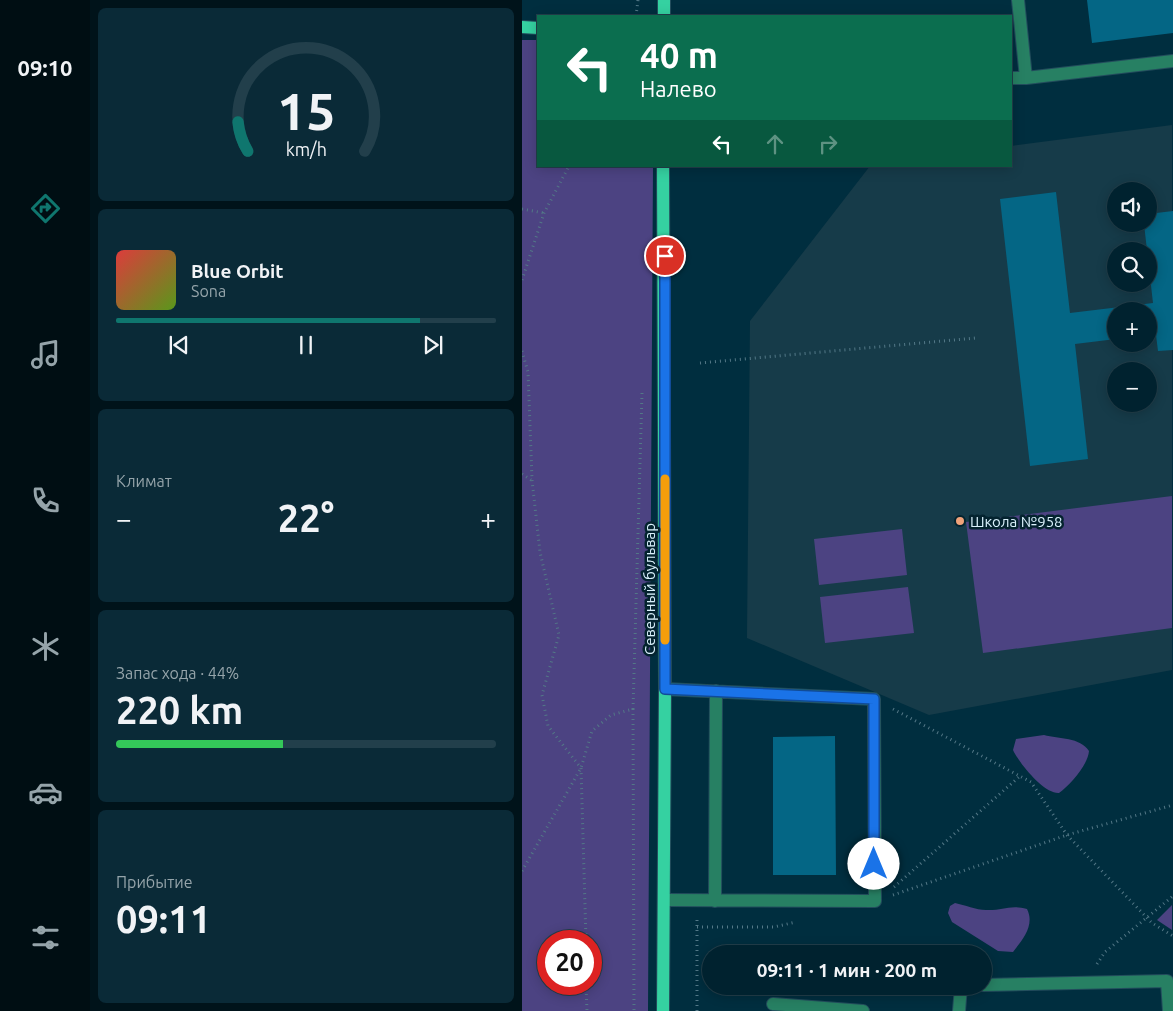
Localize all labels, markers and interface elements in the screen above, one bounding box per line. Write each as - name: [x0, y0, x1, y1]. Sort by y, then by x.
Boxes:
- icon: left: [557, 35, 622, 100]
- text: 40 m: [640, 35, 718, 75]
- text: 09:10: [17, 55, 73, 80]
- text: Налево: [640, 76, 717, 101]
- text: 15: [277, 82, 335, 140]
- icon: left: [708, 130, 736, 158]
- icon: ahead: [761, 130, 789, 158]
- icon: right: [814, 130, 842, 158]
- text: km/h: [285, 139, 327, 159]
- map controls: [1107, 182, 1157, 412]
- button: sound: [1107, 182, 1157, 232]
- icon: directions: [28, 191, 63, 226]
- pin: [644, 235, 686, 277]
- icon: arrive: [651, 242, 679, 270]
- button: search: [1107, 242, 1157, 292]
- text: Blue Orbit: [191, 260, 284, 282]
- text: Sona: [191, 282, 226, 300]
- button: +: [1107, 302, 1157, 352]
- icon: previous: [165, 331, 193, 359]
- icon: pause: [292, 331, 320, 359]
- icon: next: [419, 331, 447, 359]
- icon: music: [28, 337, 63, 372]
- button: −: [1107, 362, 1157, 412]
- text: Климат: [116, 472, 172, 490]
- icon: phone: [28, 483, 63, 518]
- text: 22°: [278, 497, 334, 539]
- text: −: [116, 503, 132, 534]
- text: +: [480, 503, 496, 534]
- place label: Школа №958: [970, 513, 1063, 530]
- marker: Школа №958: [954, 515, 966, 527]
- street label: Северный бульвар: [641, 523, 658, 655]
- icon: climate: [28, 629, 63, 664]
- text: Запас хода · 44%: [116, 664, 239, 682]
- text: 220 km: [116, 689, 243, 731]
- icon: car: [28, 775, 63, 810]
- position arrow: [847, 837, 899, 889]
- text: Прибытие: [116, 873, 193, 891]
- text: 09:11: [116, 898, 211, 940]
- icon: filters: [28, 920, 63, 955]
- speed limit sign: 20: [537, 930, 602, 995]
- text: 09:11 · 1 мин · 200 m: [757, 959, 937, 981]

